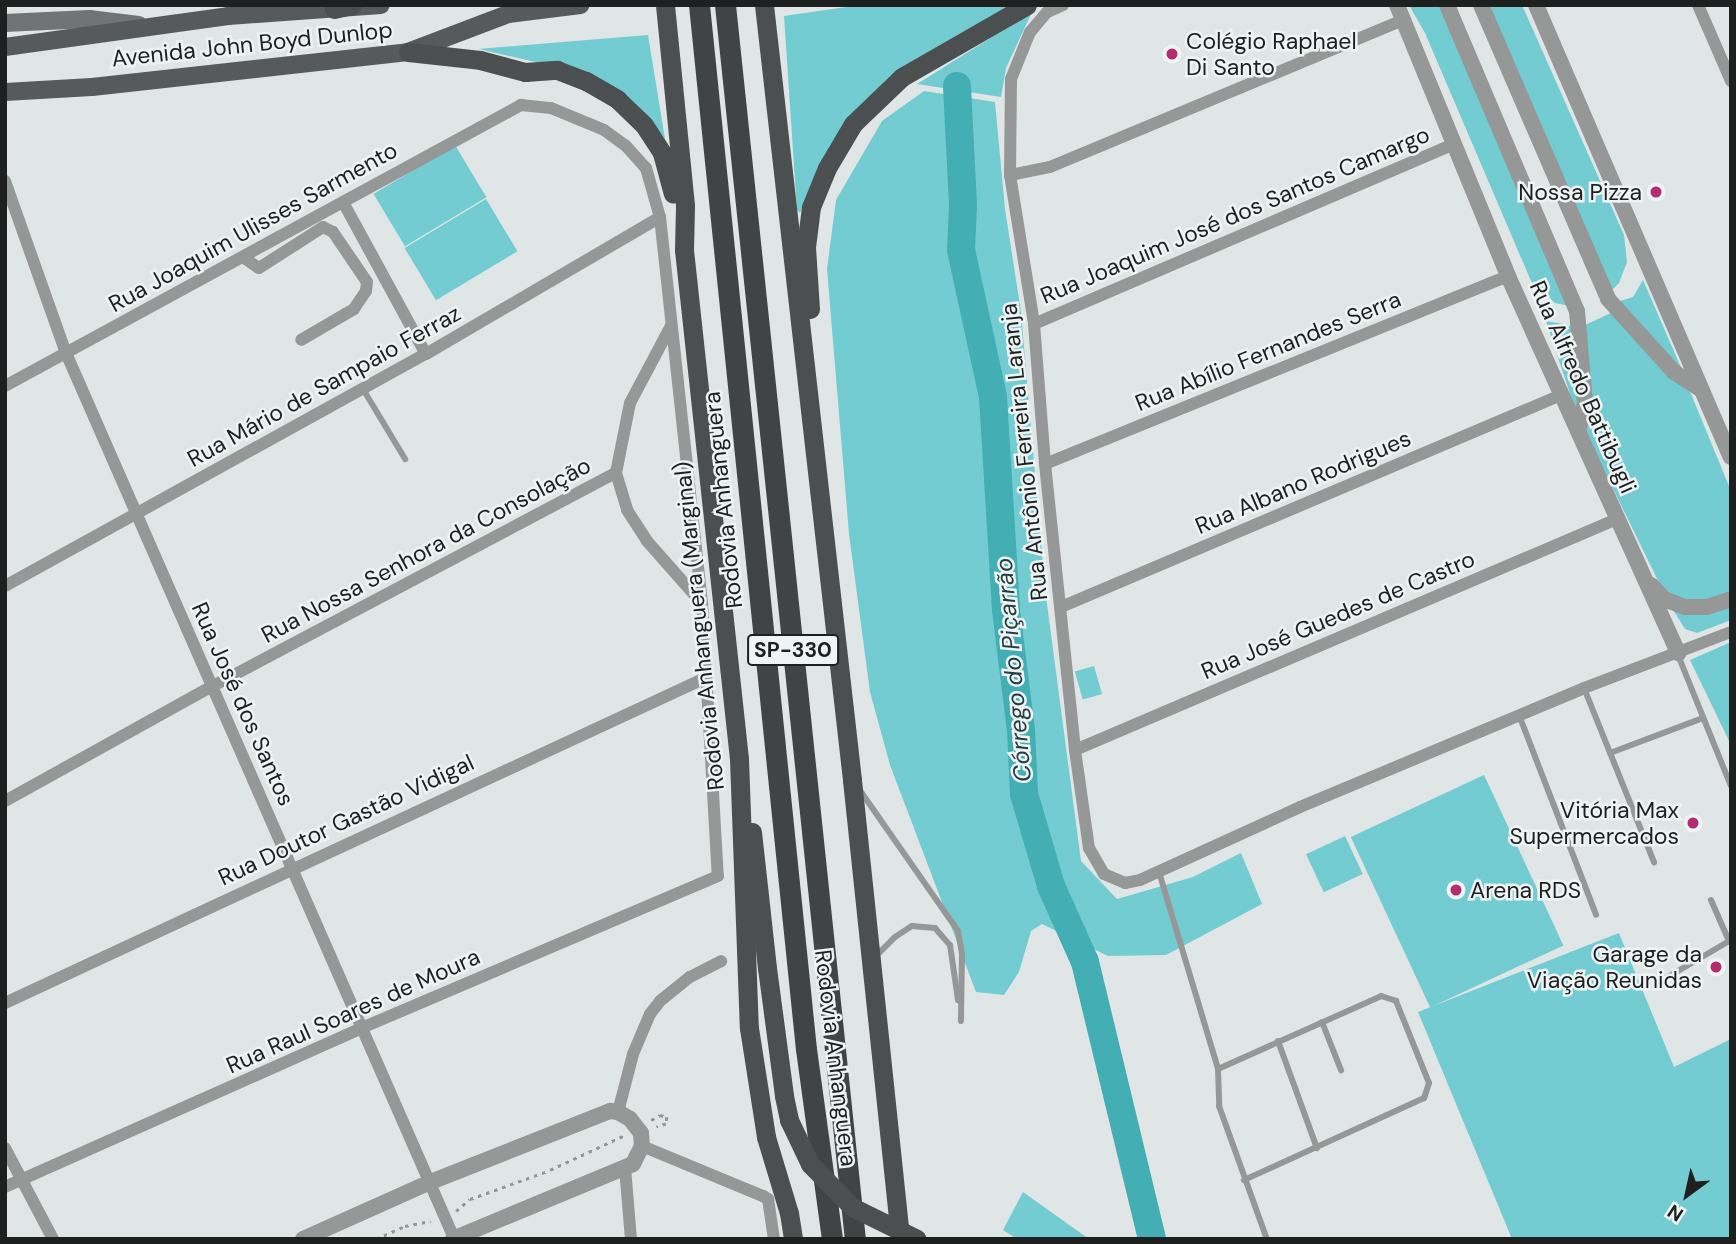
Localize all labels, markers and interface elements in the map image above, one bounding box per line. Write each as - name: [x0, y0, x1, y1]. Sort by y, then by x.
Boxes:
- street label: Avenida John Boyd Dunlop: [110, 16, 394, 72]
- place label: Colégio Raphael Di Santo: [1186, 27, 1357, 81]
- marker: Colégio Raphael Di Santo: [1164, 46, 1180, 62]
- street label: Rua Joaquim José dos Santos Camargo: [1036, 120, 1434, 310]
- street label: Rua Joaquim Ulisses Sarmento: [104, 136, 402, 318]
- place label: Nossa Pizza: [1518, 178, 1642, 206]
- marker: Nossa Pizza: [1648, 184, 1664, 200]
- street label: Rua Alfredo Battibugli: [1524, 276, 1642, 498]
- street label: Rua Abílio Fernandes Serra: [1131, 285, 1405, 417]
- street label: Rua Mário de Sampaio Ferraz: [183, 299, 465, 473]
- street label: Rua Antônio Ferreira Laranja: [995, 302, 1053, 602]
- street label: Rodovia Anhanguera: [698, 390, 748, 610]
- street label: Rua Albano Rodrigues: [1191, 424, 1415, 540]
- street label: Rua Nossa Senhora da Consolação: [257, 451, 595, 649]
- street label: Rodovia Anhanguera (Marginal): [668, 460, 730, 792]
- street label: Rua José Guedes de Castro: [1197, 545, 1479, 685]
- water label: Córrego do Piçarrão: [989, 557, 1037, 783]
- street label: Rua José dos Santos: [186, 598, 300, 810]
- road number: SP-330: [746, 632, 840, 668]
- street label: Rua Doutor Gastão Vidigal: [214, 749, 478, 891]
- place label: Vitória Max Supermercados: [1510, 796, 1679, 850]
- marker: Vitória Max Supermercados: [1685, 815, 1701, 831]
- place label: Arena RDS: [1470, 876, 1581, 904]
- marker: Arena RDS: [1448, 882, 1464, 898]
- place label: Garage da Viação Reunidas: [1527, 940, 1702, 994]
- street label: Rua Raul Soares de Moura: [222, 943, 484, 1079]
- street label: Rodovia Anhanguera: [809, 948, 863, 1168]
- marker: Garage da Viação Reunidas: [1708, 959, 1724, 975]
- north arrow: [1652, 1160, 1722, 1230]
- text: N: [1663, 1199, 1688, 1227]

